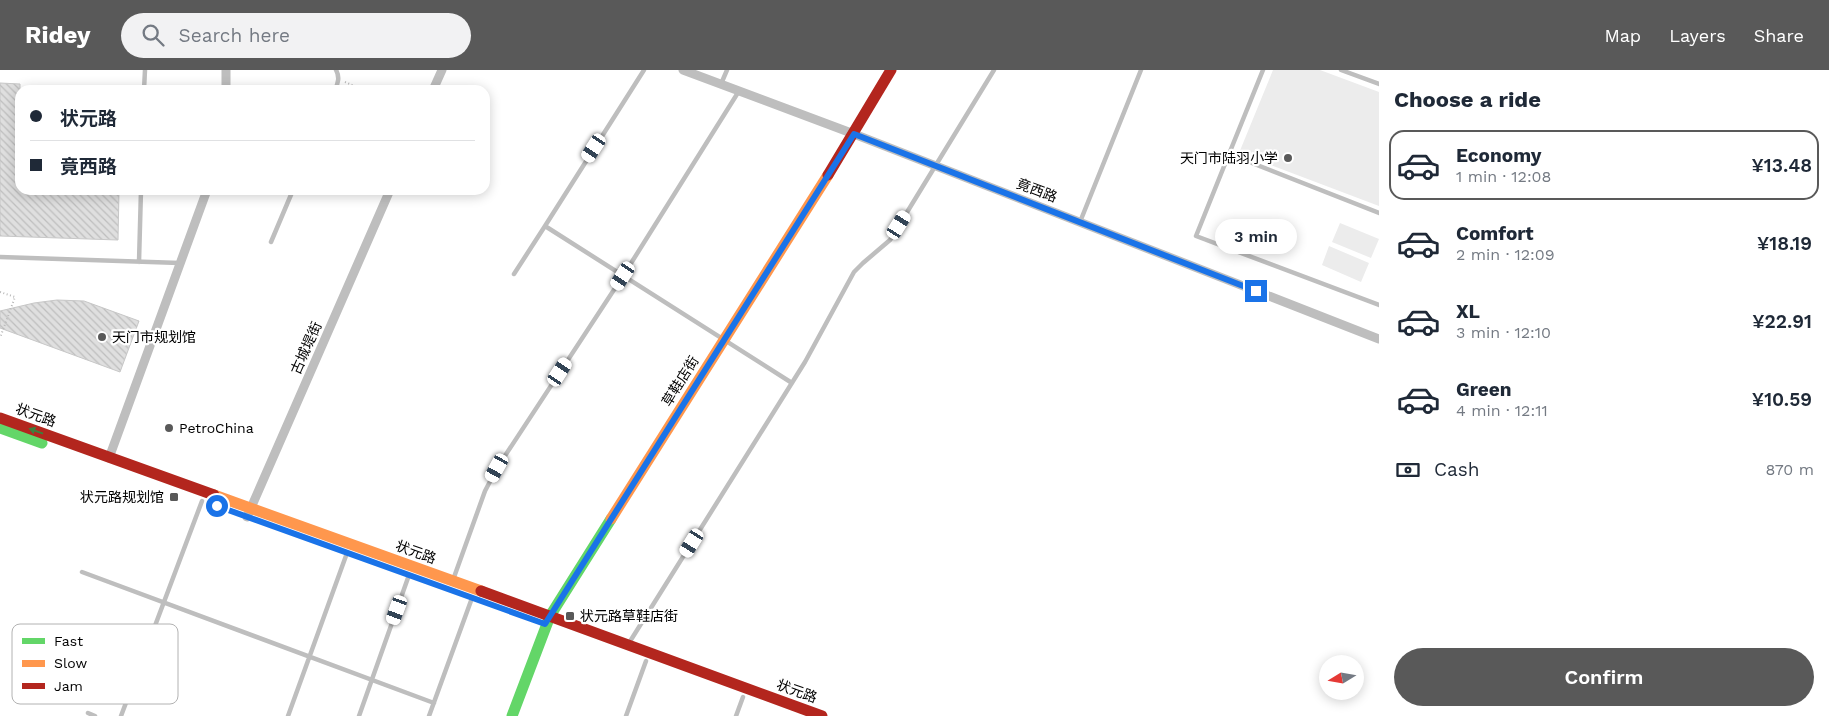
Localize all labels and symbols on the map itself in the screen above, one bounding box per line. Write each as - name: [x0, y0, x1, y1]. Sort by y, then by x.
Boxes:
- car: [579, 131, 608, 165]
- place label: 天门市陆羽小学: [1180, 150, 1278, 166]
- marker: 天门市陆羽小学: [1282, 152, 1294, 164]
- street label: 竟西路: [1015, 175, 1059, 205]
- car: [884, 208, 913, 242]
- callout: 3 min: [1215, 218, 1297, 254]
- car: [608, 259, 637, 293]
- route end: [1245, 280, 1267, 302]
- street label: 古城堤街: [287, 319, 325, 377]
- place label: 天门市规划馆: [112, 329, 196, 345]
- marker: 天门市规划馆: [96, 331, 108, 343]
- street label: 草鞋店街: [658, 353, 702, 409]
- car: [545, 355, 574, 389]
- street label: 状元路: [14, 400, 58, 430]
- place label: PetroChina: [179, 420, 254, 436]
- marker: PetroChina: [163, 422, 175, 434]
- one-way arrow: [28, 427, 43, 435]
- car: [483, 451, 510, 485]
- place label: 状元路规划馆: [80, 489, 164, 505]
- marker: 状元路规划馆: [168, 491, 180, 503]
- route start: [206, 495, 228, 517]
- car: [677, 526, 706, 560]
- street label: 状元路: [394, 537, 438, 567]
- car: [384, 593, 409, 627]
- place label: 状元路草鞋店街: [580, 608, 678, 624]
- marker: 状元路草鞋店街: [564, 610, 576, 622]
- legend: [12, 624, 178, 704]
- text: Fast: [54, 633, 83, 649]
- text: Slow: [54, 655, 87, 671]
- north arrow: [1319, 655, 1364, 700]
- street label: 状元路: [775, 676, 819, 706]
- text: Jam: [54, 678, 83, 694]

